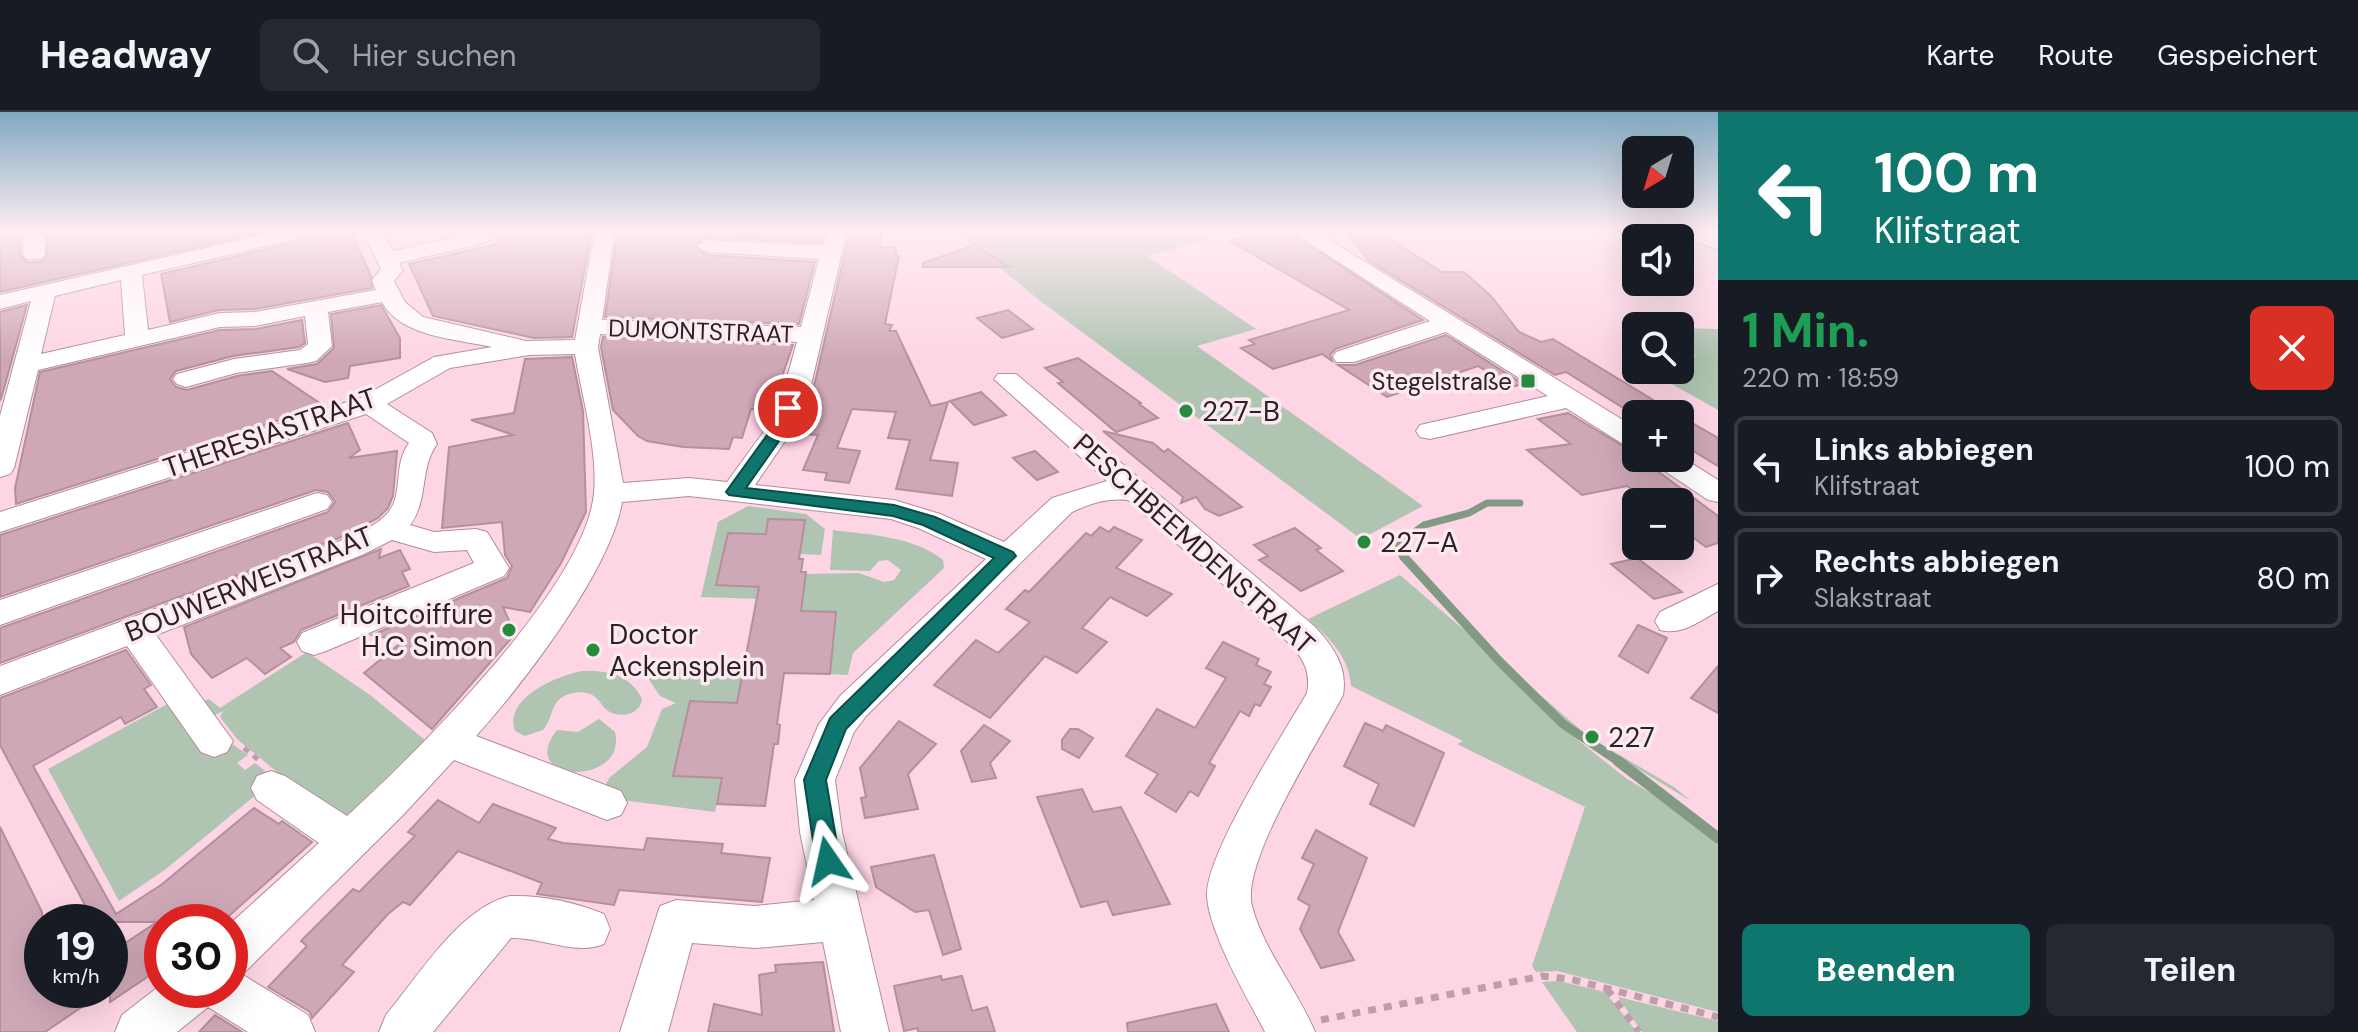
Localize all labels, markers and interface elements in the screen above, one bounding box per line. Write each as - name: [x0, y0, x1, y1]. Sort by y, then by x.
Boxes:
- search box: [260, 19, 820, 91]
- text: Headway: [40, 30, 212, 80]
- icon: search: [288, 33, 332, 77]
- text: Hier suchen: [352, 36, 517, 75]
- text: Karte: [1927, 37, 1994, 74]
- text: Route: [2038, 37, 2113, 74]
- text: Gespeichert: [2157, 37, 2318, 74]
- north arrow: [1622, 136, 1694, 208]
- map controls: [1622, 136, 1694, 560]
- text: 100 m: [1874, 136, 2039, 209]
- icon: left: [1742, 144, 1846, 248]
- text: Klifstraat: [1874, 207, 2021, 254]
- button: sound: [1622, 224, 1694, 296]
- text: 1 Min.: [1742, 299, 1869, 362]
- button: close: [2250, 306, 2334, 390]
- street label: DUMONTSTRAAT: [608, 312, 794, 350]
- button: search: [1622, 312, 1694, 384]
- text: 220 m · 18:59: [1742, 361, 1899, 395]
- place label: Stegelstraße: [1372, 366, 1512, 397]
- marker: Stegelstraße: [1519, 372, 1537, 390]
- pin: [754, 374, 822, 442]
- street label: THERESIASTRAAT: [158, 379, 382, 487]
- icon: arrive: [766, 386, 810, 430]
- place label: 227-B: [1202, 393, 1280, 430]
- button: +: [1622, 400, 1694, 472]
- marker: 227-B: [1177, 402, 1195, 420]
- street label: PESCHBEEMDENSTRAAT: [1065, 426, 1323, 662]
- text: Links abbiegen: [1814, 430, 2034, 469]
- icon: left: [1746, 444, 1790, 488]
- text: 100 m: [2245, 447, 2330, 486]
- text: Klifstraat: [1814, 469, 1920, 503]
- button: −: [1622, 488, 1694, 560]
- street label: BOUWERWEISTRAAT: [120, 517, 378, 651]
- place label: 227-A: [1380, 524, 1459, 561]
- marker: 227-A: [1355, 533, 1373, 551]
- text: Rechts abbiegen: [1814, 542, 2059, 581]
- icon: right: [1746, 556, 1790, 600]
- text: 80 m: [2257, 559, 2330, 598]
- text: Slakstraat: [1814, 581, 1932, 615]
- place label: Hoitcoiffure H.C Simon: [340, 596, 493, 665]
- place label: Doctor Ackensplein: [609, 616, 764, 685]
- marker: Hoitcoiffure H.C Simon: [500, 621, 518, 639]
- marker: Doctor Ackensplein: [584, 641, 602, 659]
- place label: 227: [1608, 719, 1655, 756]
- marker: 227: [1583, 728, 1601, 746]
- position arrow: [786, 819, 870, 903]
- speed limit sign: 30: [144, 904, 248, 1008]
- text: 19: [56, 920, 96, 972]
- button: Beenden: [1742, 924, 2030, 1016]
- button: Teilen: [2046, 924, 2334, 1016]
- text: km/h: [52, 963, 100, 989]

